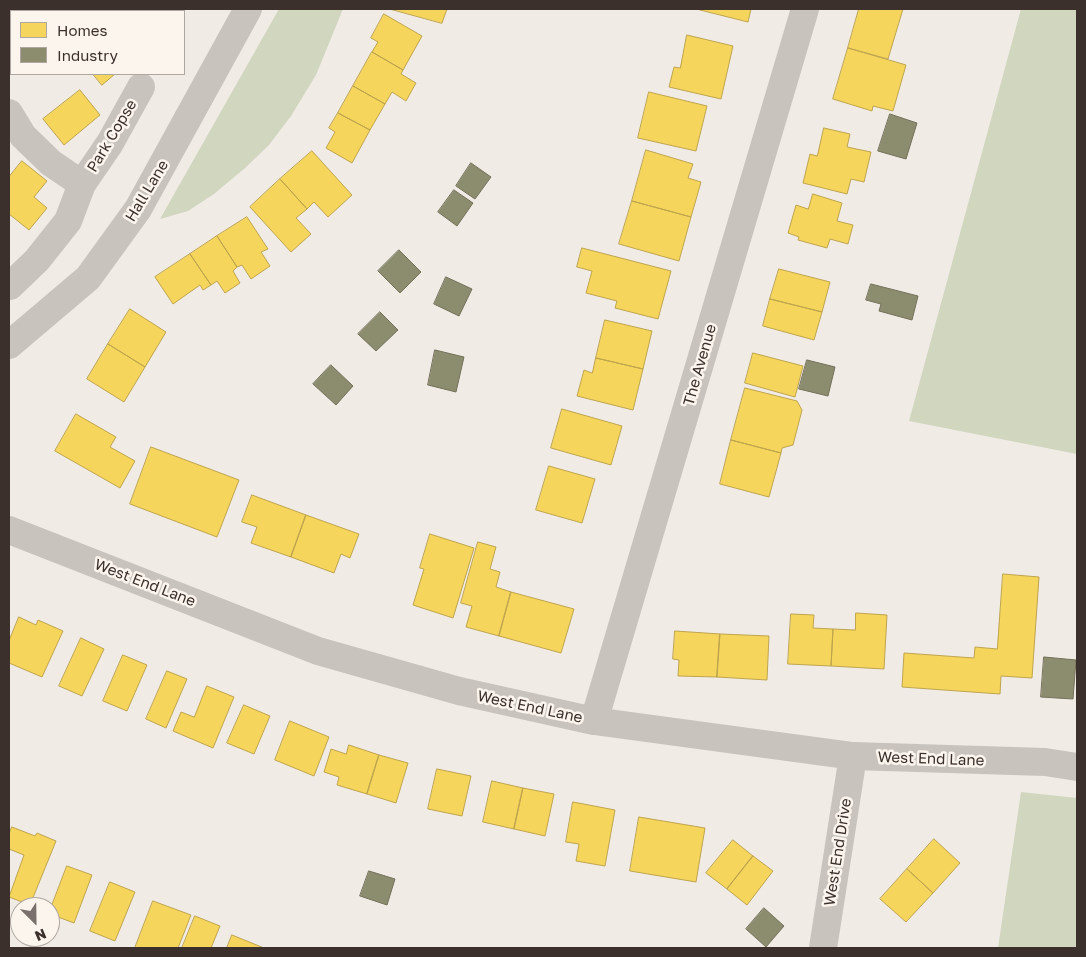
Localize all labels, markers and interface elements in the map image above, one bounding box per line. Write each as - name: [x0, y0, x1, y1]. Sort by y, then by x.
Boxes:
- legend: [10, 10, 185, 75]
- text: Homes: [57, 21, 107, 39]
- text: Industry: [57, 46, 118, 64]
- street label: Park Copse: [83, 97, 141, 175]
- street label: Hall Lane: [122, 157, 172, 225]
- street label: The Avenue: [680, 322, 720, 408]
- street label: West End Lane: [92, 555, 198, 611]
- street label: West End Lane: [476, 687, 584, 727]
- street label: West End Lane: [877, 748, 985, 770]
- street label: West End Drive: [821, 797, 855, 907]
- north arrow: [10, 897, 60, 947]
- text: N: [32, 925, 49, 945]

